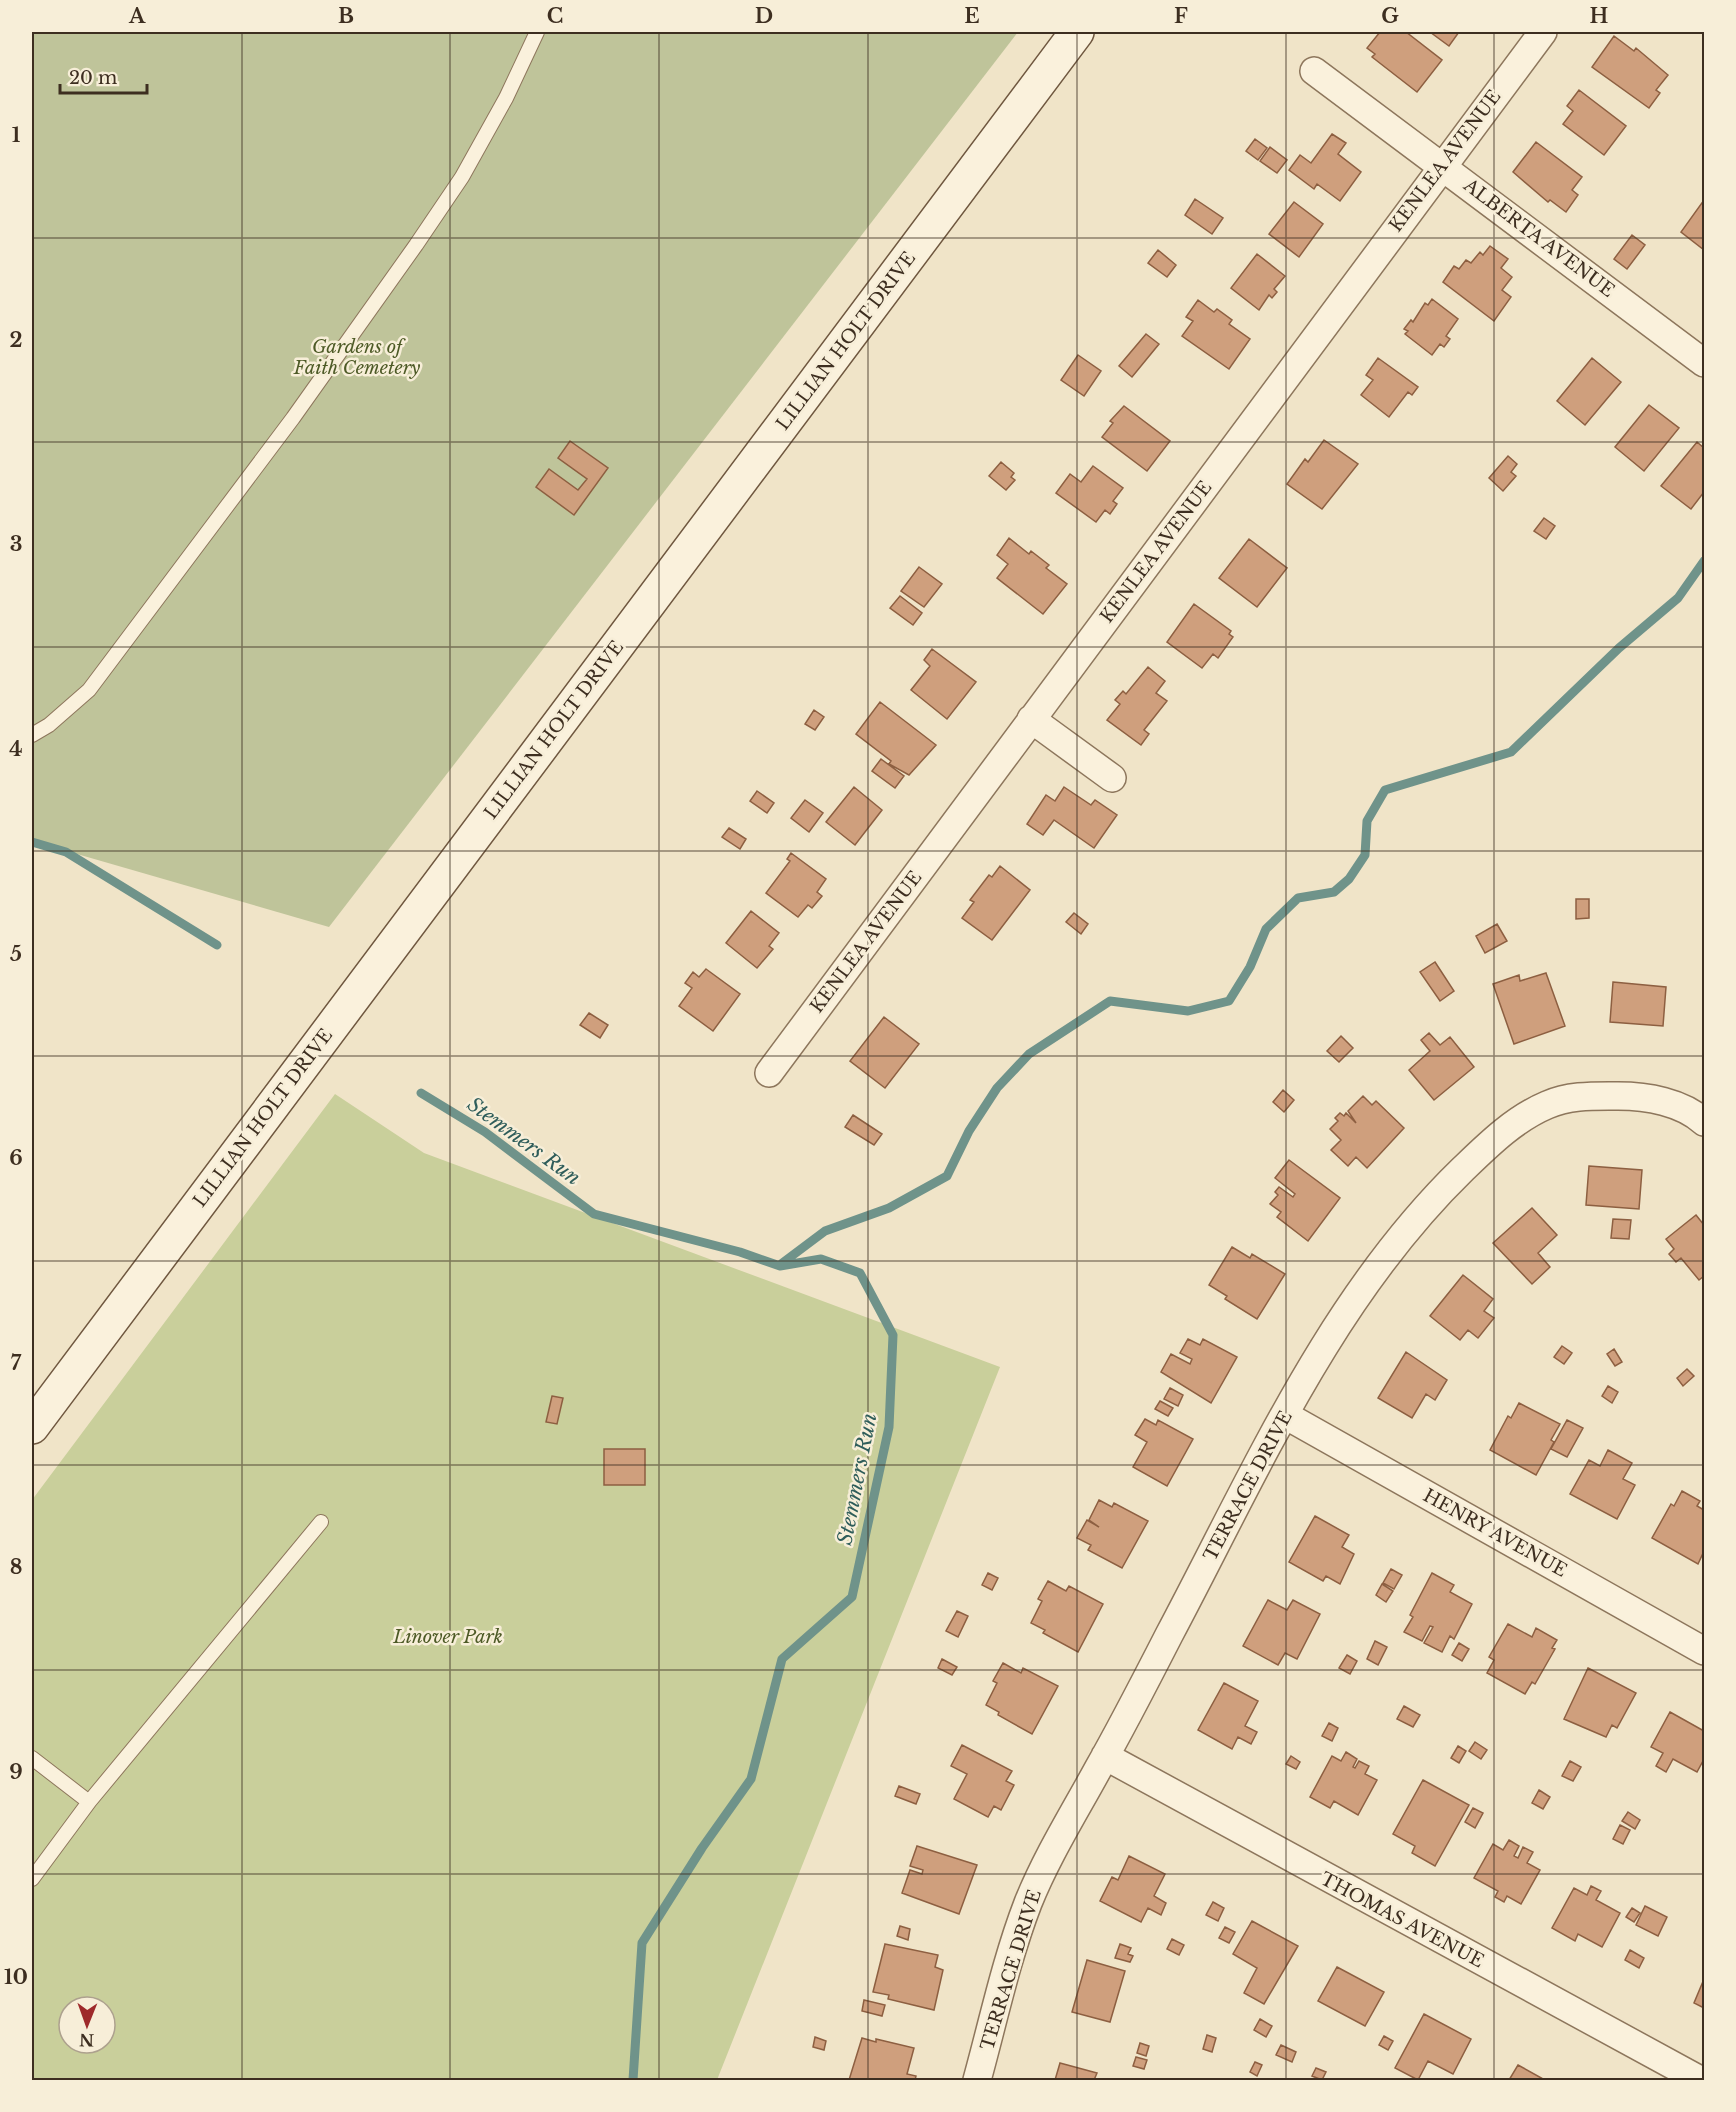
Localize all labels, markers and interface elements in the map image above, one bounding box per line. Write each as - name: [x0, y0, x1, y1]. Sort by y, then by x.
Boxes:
- text: A: [128, 4, 146, 28]
- text: B: [338, 4, 354, 28]
- text: C: [547, 4, 563, 28]
- text: D: [755, 4, 773, 28]
- text: E: [964, 4, 980, 28]
- text: F: [1174, 4, 1188, 28]
- text: G: [1381, 4, 1399, 28]
- text: H: [1590, 4, 1609, 28]
- scale bar: [60, 57, 147, 95]
- text: 20 m: [69, 67, 117, 89]
- street label: KENLEA AVENUE: [1385, 86, 1505, 236]
- text: 1: [12, 123, 21, 147]
- street label: ALBERTA AVENUE: [1459, 174, 1619, 302]
- street label: LILLIAN HOLT DRIVE: [772, 248, 920, 434]
- text: 2: [9, 328, 23, 352]
- park label: Gardens of Faith Cemetery: [293, 336, 421, 379]
- street label: KENLEA AVENUE: [1096, 477, 1216, 627]
- text: 3: [10, 532, 22, 556]
- street label: LILLIAN HOLT DRIVE: [480, 637, 628, 823]
- text: 4: [9, 737, 23, 761]
- street label: KENLEA AVENUE: [806, 867, 926, 1017]
- text: 5: [10, 942, 22, 966]
- street label: LILLIAN HOLT DRIVE: [189, 1025, 337, 1211]
- water label: Stemmers Run: [463, 1092, 585, 1190]
- text: 6: [9, 1146, 23, 1170]
- text: 7: [11, 1351, 22, 1375]
- street label: TERRACE DRIVE: [1199, 1407, 1297, 1565]
- water label: Stemmers Run: [832, 1411, 882, 1547]
- street label: HENRY AVENUE: [1419, 1484, 1571, 1582]
- text: 8: [10, 1555, 22, 1579]
- park label: Linover Park: [392, 1626, 503, 1648]
- text: 9: [9, 1760, 23, 1784]
- street label: THOMAS AVENUE: [1317, 1868, 1487, 1972]
- street label: TERRACE DRIVE: [976, 1887, 1046, 2053]
- text: 10: [4, 1965, 28, 1989]
- north arrow: [57, 1995, 117, 2055]
- text: N: [79, 2030, 94, 2050]

